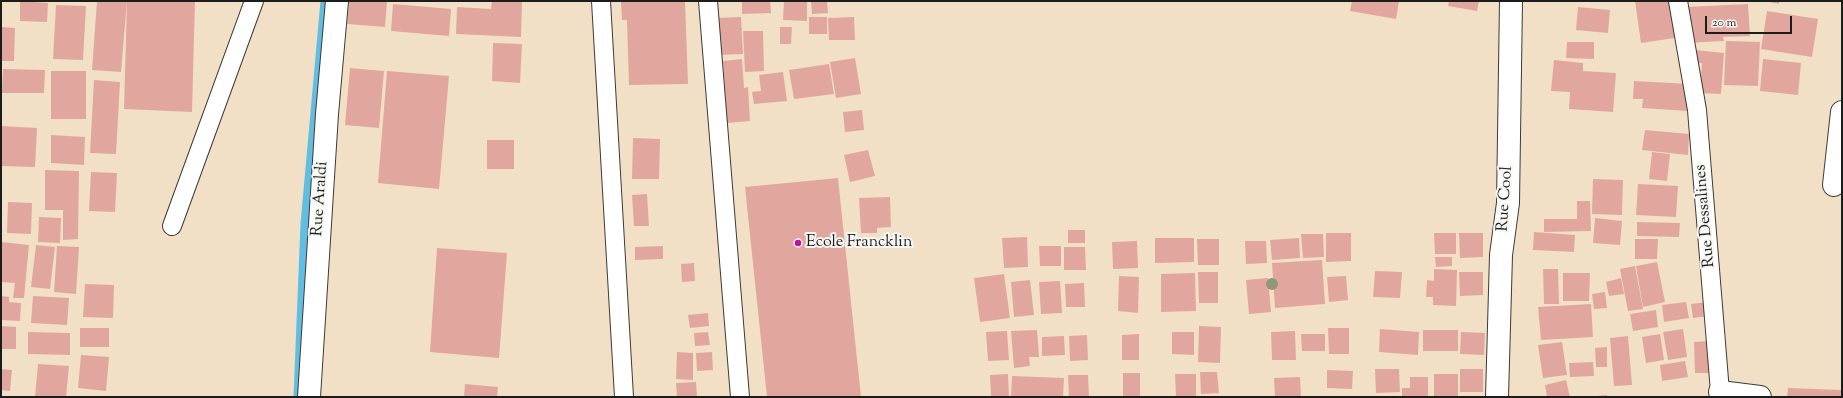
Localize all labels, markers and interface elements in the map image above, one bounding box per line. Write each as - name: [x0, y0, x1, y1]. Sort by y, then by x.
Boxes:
- scale bar: [1707, 8, 1794, 34]
- text: 20 m: [1712, 14, 1736, 32]
- street label: Rue Araldi: [309, 161, 333, 237]
- street label: Rue Dessalines: [1692, 164, 1720, 268]
- street label: Rue Cool: [1494, 166, 1518, 232]
- place label: Ecole Francklin: [806, 233, 912, 253]
- marker: Ecole Francklin: [793, 238, 803, 248]

